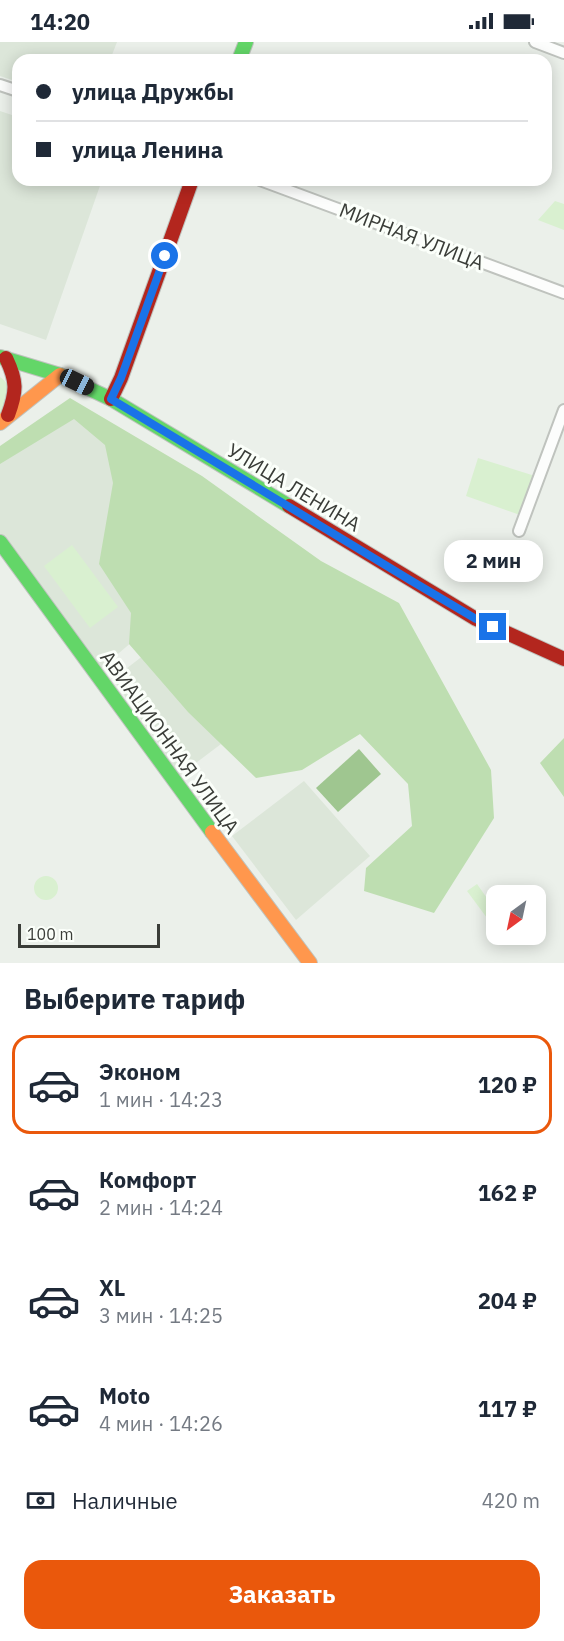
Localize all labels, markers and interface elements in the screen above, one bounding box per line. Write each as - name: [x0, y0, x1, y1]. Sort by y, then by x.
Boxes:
- text: 14:20: [30, 7, 90, 36]
- text: улица Дружбы: [72, 77, 234, 106]
- text: улица Ленина: [72, 135, 223, 164]
- street label: МИРНАЯ УЛИЦА: [336, 196, 488, 276]
- route start: [151, 242, 178, 269]
- car: [57, 366, 97, 398]
- street label: УЛИЦА ЛЕНИНА: [222, 436, 366, 538]
- callout: 2 мин: [444, 540, 542, 582]
- text: 2 мин: [466, 547, 521, 574]
- route end: [479, 613, 506, 640]
- street label: АВИАЦИОННАЯ УЛИЦА: [94, 645, 246, 839]
- north arrow: [486, 885, 546, 945]
- map controls: [486, 885, 546, 945]
- scale bar: [18, 921, 160, 948]
- text: 100 m: [27, 924, 74, 944]
- text: Выберите тариф: [24, 981, 245, 1016]
- text: Эконом: [99, 1057, 181, 1086]
- icon: car: [27, 1058, 81, 1112]
- text: 120 ₽: [478, 1070, 537, 1099]
- text: 1 мин · 14:23: [99, 1086, 223, 1113]
- text: Комфорт: [99, 1165, 196, 1194]
- icon: car: [27, 1166, 81, 1220]
- text: 162 ₽: [478, 1178, 537, 1207]
- text: 2 мин · 14:24: [99, 1194, 223, 1221]
- text: XL: [99, 1273, 125, 1302]
- icon: car: [27, 1274, 81, 1328]
- text: 204 ₽: [478, 1286, 537, 1315]
- text: 3 мин · 14:25: [99, 1302, 223, 1329]
- text: Moto: [99, 1381, 150, 1410]
- icon: car: [27, 1382, 81, 1436]
- text: 117 ₽: [478, 1394, 537, 1423]
- text: 4 мин · 14:26: [99, 1410, 223, 1437]
- icon: cash: [24, 1484, 57, 1517]
- text: Наличные: [72, 1486, 178, 1515]
- text: 420 m: [482, 1487, 540, 1514]
- button: Заказать: [24, 1560, 540, 1629]

